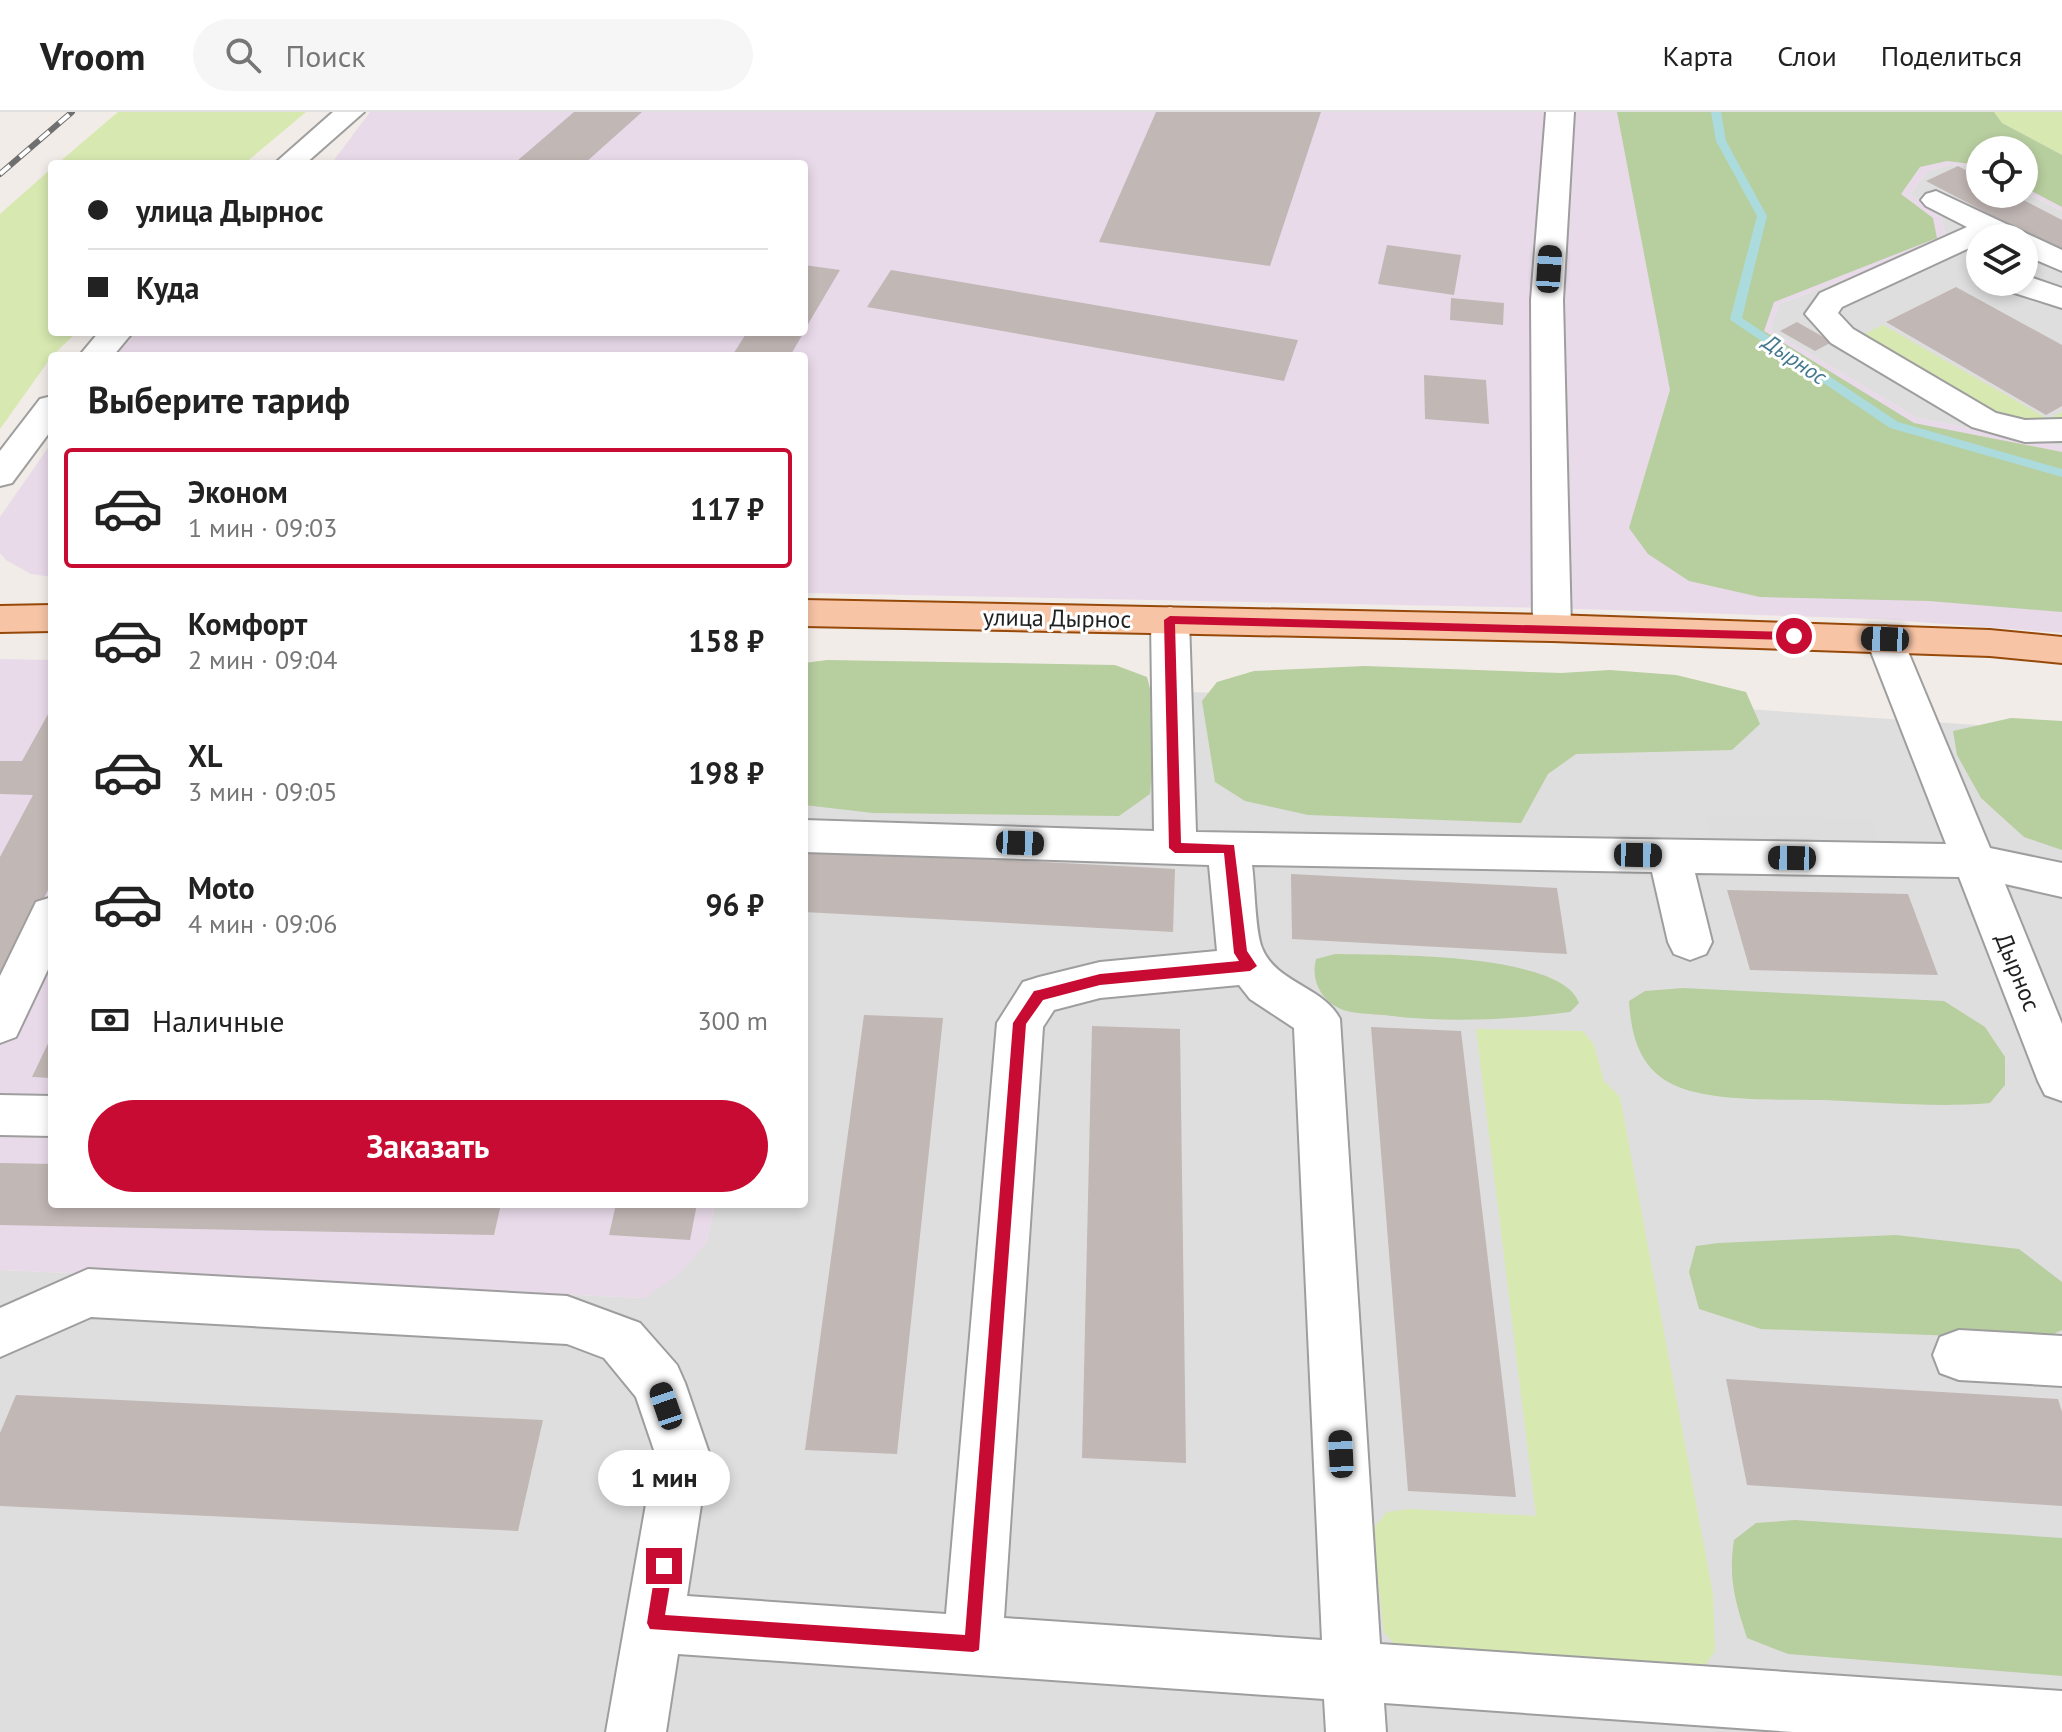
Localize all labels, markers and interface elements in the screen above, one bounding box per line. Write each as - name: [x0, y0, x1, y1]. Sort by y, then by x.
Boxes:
- search box: [193, 19, 753, 91]
- text: Vroom: [40, 31, 145, 80]
- icon: search: [221, 33, 265, 77]
- text: Поиск: [285, 36, 366, 75]
- text: Карта: [1663, 37, 1733, 74]
- text: Слои: [1777, 37, 1837, 74]
- text: Поделиться: [1881, 37, 2022, 74]
- map controls: [1966, 136, 2038, 296]
- button: locate: [1966, 136, 2038, 208]
- text: улица Дырнос: [136, 191, 323, 230]
- button: layers: [1966, 224, 2038, 296]
- car: [1535, 244, 1563, 294]
- text: Куда: [136, 268, 199, 307]
- water label: Дырнос: [1756, 326, 1833, 391]
- text: Выберите тариф: [88, 376, 350, 423]
- icon: car: [92, 472, 164, 544]
- text: Эконом: [188, 472, 288, 511]
- text: 117 ₽: [690, 489, 764, 528]
- text: 1 мин · 09:03: [188, 511, 337, 544]
- street label: улица Дырнос: [983, 601, 1132, 635]
- icon: car: [92, 604, 164, 676]
- text: Комфорт: [188, 604, 307, 643]
- route start: [1776, 618, 1812, 654]
- text: 158 ₽: [688, 621, 764, 660]
- car: [1861, 626, 1909, 652]
- text: 2 мин · 09:04: [188, 643, 337, 676]
- icon: car: [92, 736, 164, 808]
- text: XL: [188, 736, 222, 775]
- text: 198 ₽: [688, 753, 764, 792]
- text: 3 мин · 09:05: [188, 775, 337, 808]
- car: [996, 830, 1044, 856]
- car: [1614, 843, 1662, 867]
- car: [1768, 846, 1816, 870]
- icon: car: [92, 868, 164, 940]
- text: Moto: [188, 868, 255, 907]
- text: 96 ₽: [705, 885, 764, 924]
- text: 4 мин · 09:06: [188, 907, 337, 940]
- street label: Дырнос: [1988, 928, 2048, 1016]
- icon: cash: [88, 998, 132, 1042]
- text: Наличные: [152, 1001, 284, 1040]
- text: 300 m: [697, 1004, 768, 1037]
- button: Заказать: [88, 1100, 768, 1192]
- car: [647, 1379, 685, 1433]
- car: [1328, 1429, 1354, 1479]
- callout: 1 мин: [598, 1450, 730, 1506]
- text: 1 мин: [631, 1461, 697, 1494]
- route end: [646, 1548, 682, 1584]

